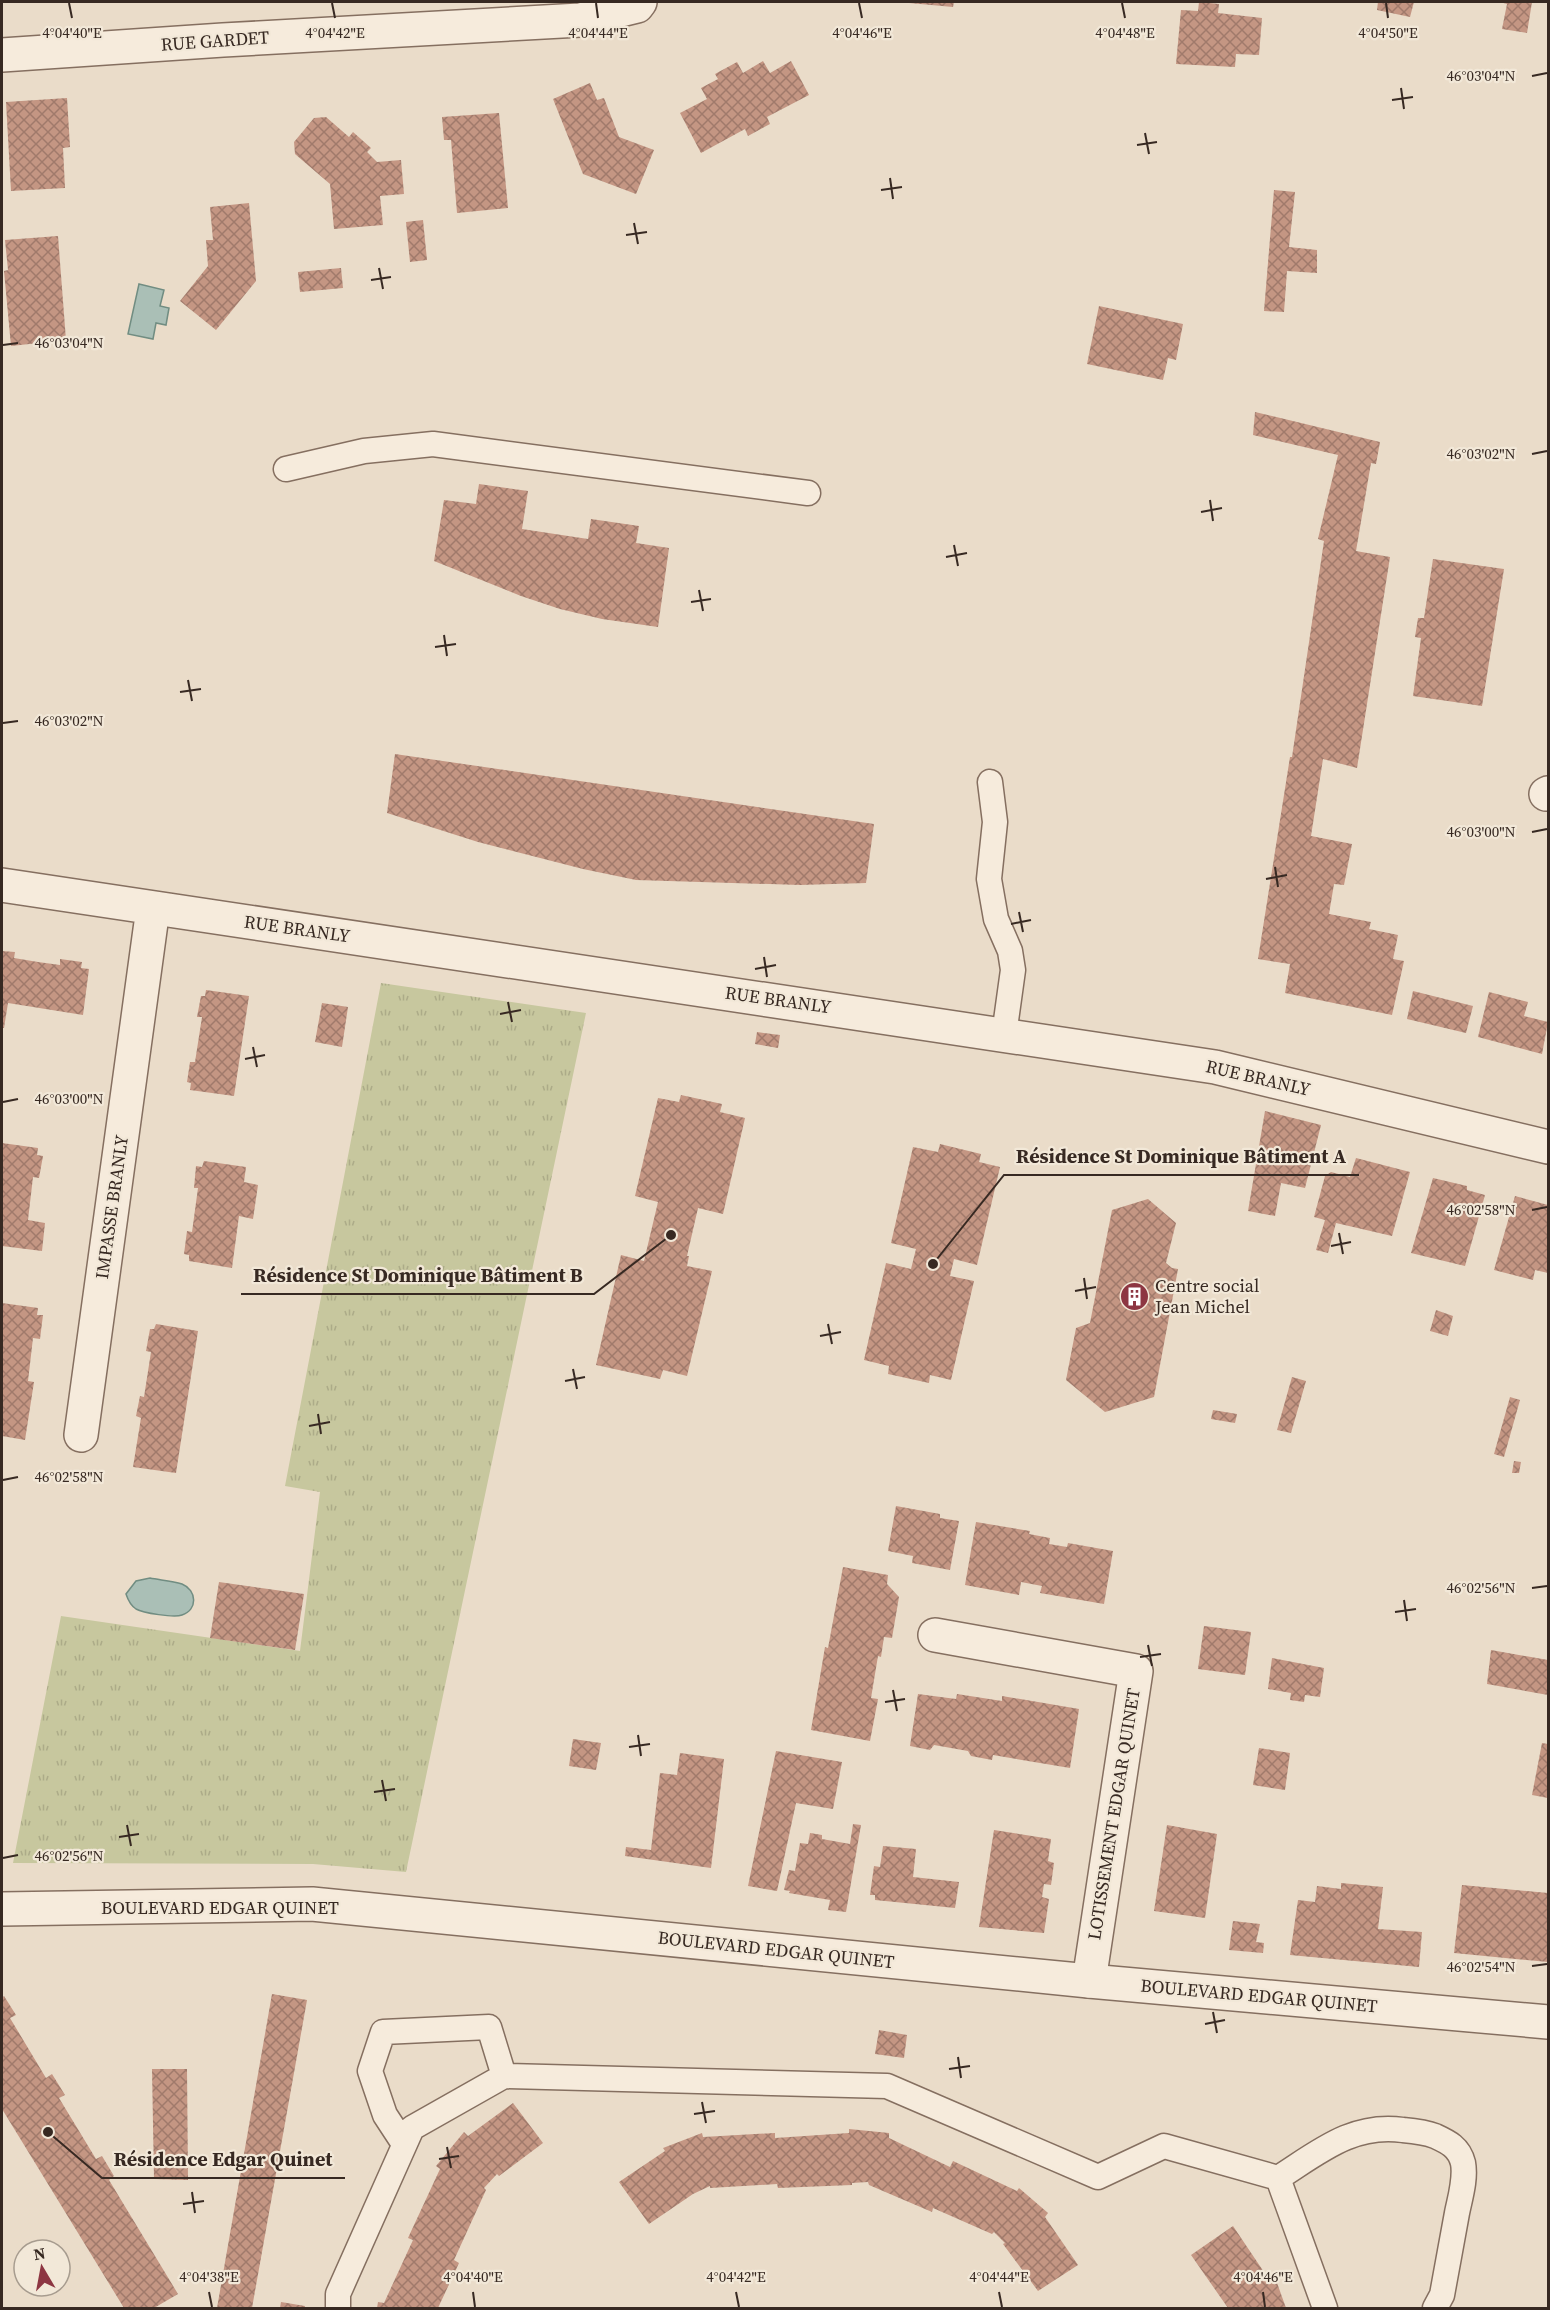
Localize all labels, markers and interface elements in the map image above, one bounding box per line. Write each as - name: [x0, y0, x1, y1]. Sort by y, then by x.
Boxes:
- text: 4°04'40"E: [42, 22, 102, 43]
- text: 4°04'42"E: [305, 22, 365, 43]
- text: 4°04'44"E: [568, 22, 628, 43]
- text: 4°04'46"E: [832, 22, 892, 43]
- text: 4°04'48"E: [1095, 22, 1155, 43]
- text: 4°04'50"E: [1358, 22, 1418, 43]
- street label: RUE GARDET: [160, 24, 270, 57]
- text: 46°03'04"N: [1446, 65, 1516, 86]
- text: 46°03'04"N: [34, 332, 104, 353]
- text: 46°03'02"N: [1446, 443, 1516, 464]
- text: 46°03'02"N: [34, 710, 104, 731]
- text: 46°03'00"N: [1446, 821, 1516, 842]
- street label: RUE BRANLY: [242, 909, 352, 948]
- street label: RUE BRANLY: [723, 980, 833, 1019]
- street label: RUE BRANLY: [1203, 1053, 1314, 1102]
- text: 46°03'00"N: [34, 1088, 104, 1109]
- street label: IMPASSE BRANLY: [89, 1133, 134, 1281]
- callout: Résidence St Dominique Bâtiment A: [1004, 1137, 1359, 1175]
- text: Résidence St Dominique Bâtiment A: [1016, 1142, 1347, 1170]
- text: 46°02'58"N: [1446, 1199, 1516, 1220]
- callout: Résidence St Dominique Bâtiment B: [241, 1256, 594, 1294]
- text: Résidence St Dominique Bâtiment B: [253, 1261, 583, 1289]
- place label: Centre social Jean Michel: [1154, 1273, 1259, 1319]
- building icon: Centre social Jean Michel: [1118, 1280, 1150, 1312]
- text: 46°02'58"N: [34, 1466, 104, 1487]
- text: 46°02'56"N: [1446, 1577, 1516, 1598]
- street label: LOTISSEMENT EDGAR QUINET: [1081, 1686, 1146, 1942]
- text: 46°02'56"N: [34, 1845, 104, 1866]
- street label: BOULEVARD EDGAR QUINET: [101, 1895, 339, 1920]
- street label: BOULEVARD EDGAR QUINET: [657, 1925, 896, 1974]
- text: 46°02'54"N: [1446, 1956, 1516, 1977]
- street label: BOULEVARD EDGAR QUINET: [1140, 1973, 1379, 2018]
- callout: Résidence Edgar Quinet: [102, 2140, 345, 2178]
- text: Résidence Edgar Quinet: [113, 2145, 333, 2173]
- north arrow: [12, 2238, 72, 2298]
- text: N: [32, 2241, 47, 2265]
- text: 4°04'38"E: [179, 2266, 239, 2287]
- text: 4°04'40"E: [443, 2266, 503, 2287]
- text: 4°04'42"E: [706, 2266, 766, 2287]
- text: 4°04'44"E: [969, 2266, 1029, 2287]
- text: 4°04'46"E: [1233, 2266, 1293, 2287]

